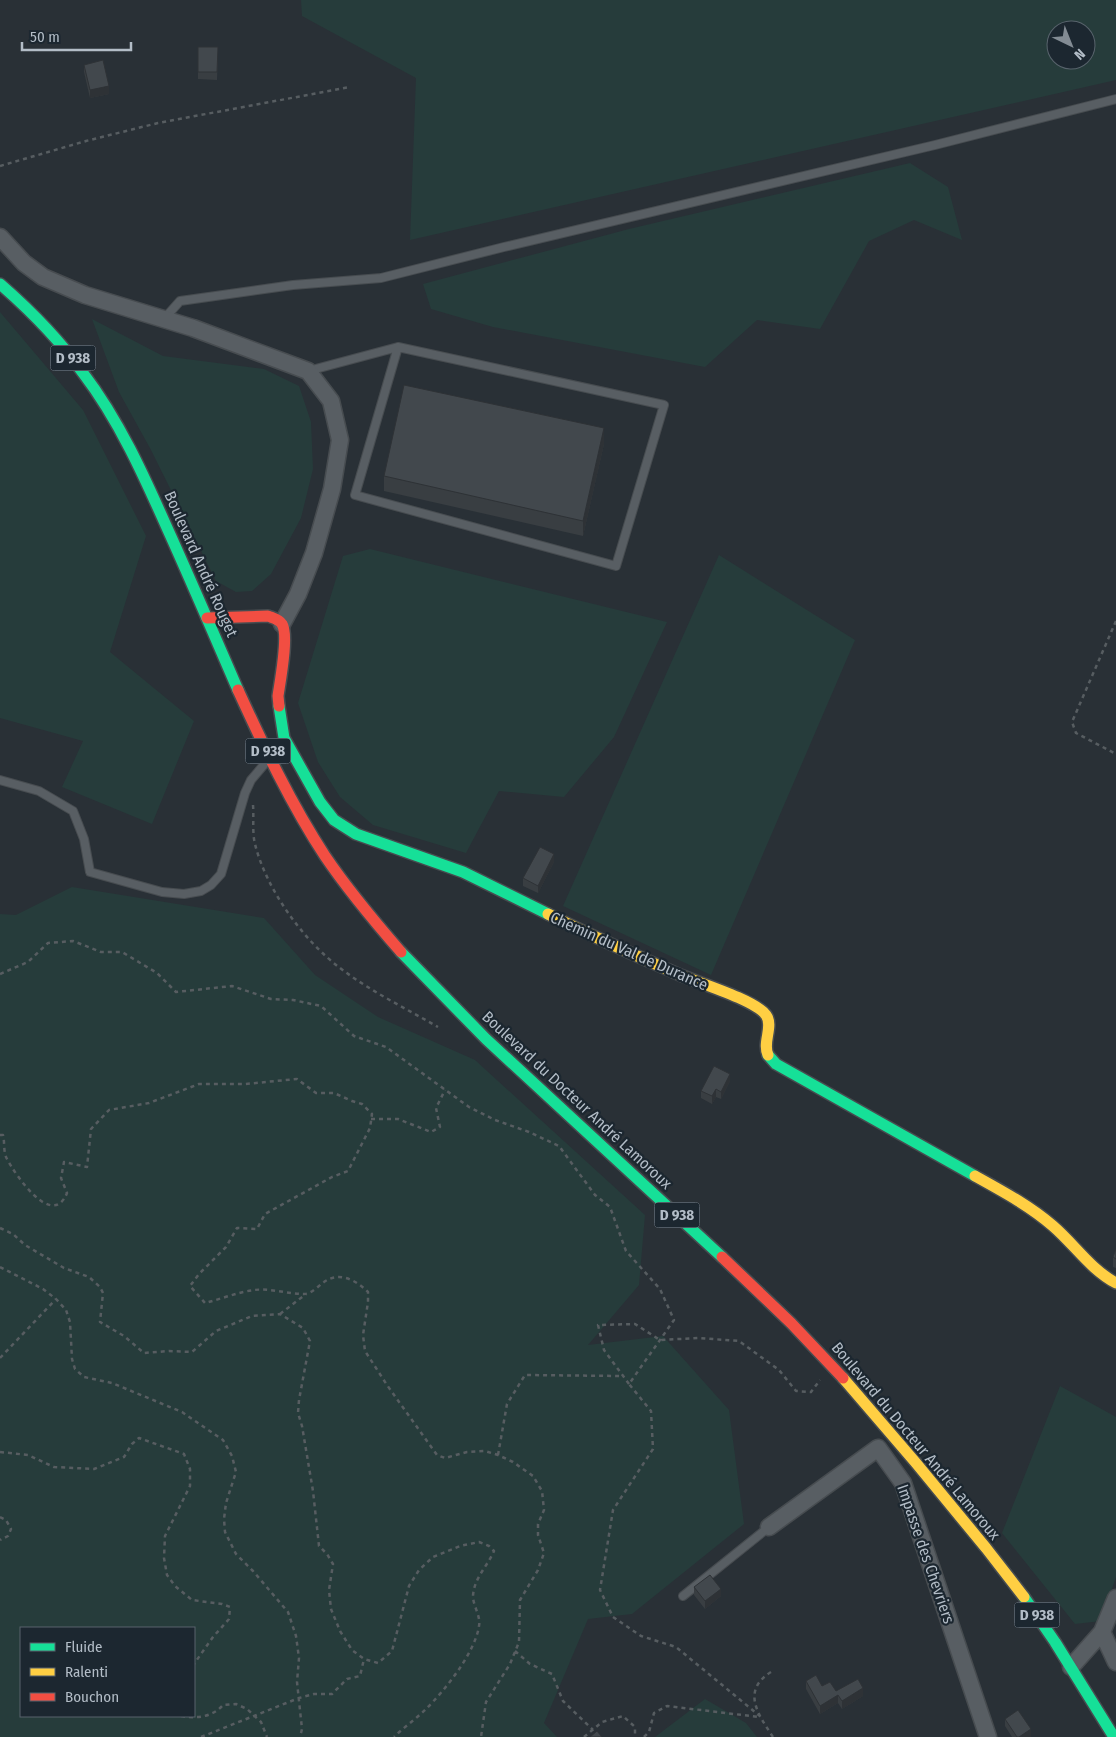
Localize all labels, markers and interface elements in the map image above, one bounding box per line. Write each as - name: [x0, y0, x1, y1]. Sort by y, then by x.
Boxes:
- scale bar: [22, 20, 131, 52]
- north arrow: [1046, 20, 1096, 70]
- text: 50 m: [30, 28, 60, 46]
- text: N: [1071, 45, 1088, 63]
- road number: D 938: [50, 346, 96, 370]
- street label: Boulevard André Rouget: [160, 488, 242, 641]
- road number: D 938: [246, 738, 290, 764]
- street label: Chemin du Val de Durance: [547, 908, 711, 994]
- street label: Boulevard du Docteur André Lamoroux: [478, 1007, 676, 1193]
- road number: D 938: [654, 1202, 700, 1228]
- street label: Boulevard du Docteur André Lamoroux: [828, 1338, 1004, 1544]
- street label: Impasse des Chevriers: [893, 1482, 959, 1626]
- road number: D 938: [1014, 1602, 1060, 1628]
- legend: [20, 1627, 195, 1717]
- text: Fluide: [65, 1638, 102, 1656]
- text: Ralenti: [65, 1663, 108, 1681]
- text: Bouchon: [65, 1688, 119, 1706]

